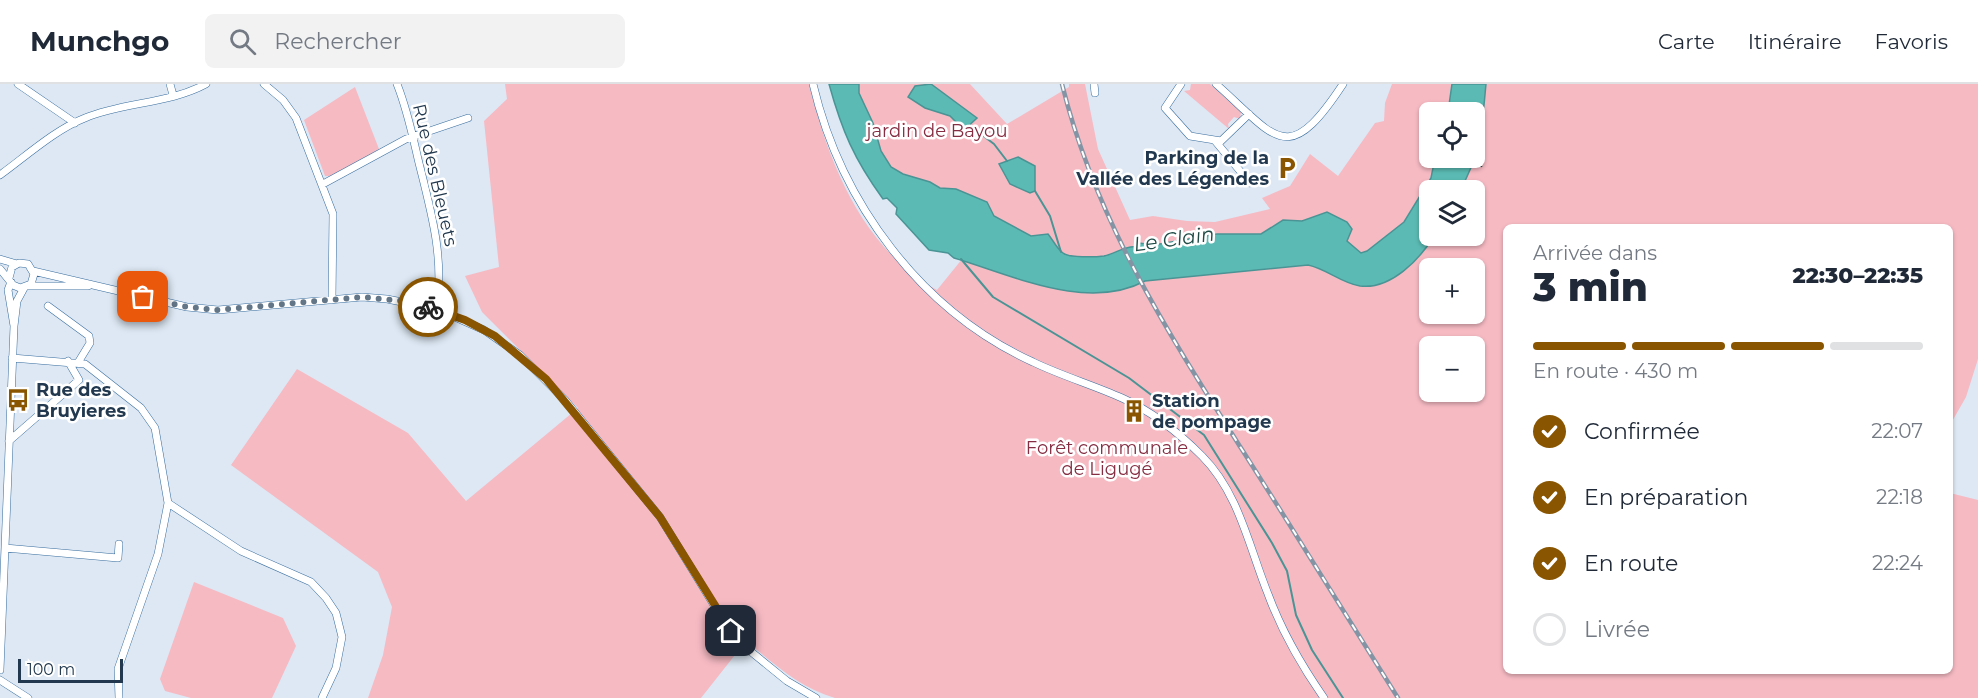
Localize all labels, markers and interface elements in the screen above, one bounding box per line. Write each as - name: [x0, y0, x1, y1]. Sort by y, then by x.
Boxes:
- search box: [205, 14, 625, 68]
- text: Munchgo: [30, 24, 169, 58]
- icon: search: [226, 25, 259, 58]
- text: Rechercher: [274, 28, 402, 55]
- text: Carte: [1658, 29, 1715, 54]
- text: Itinéraire: [1748, 29, 1842, 54]
- text: Favoris: [1875, 29, 1948, 54]
- street label: Rue des Bleuets: [408, 102, 462, 249]
- map controls: [1419, 102, 1485, 402]
- button: locate: [1419, 102, 1485, 168]
- park label: jardin de Bayou: [865, 120, 1007, 142]
- place label: Parking de la Vallée des Légendes: [1075, 147, 1269, 190]
- parking icon: Parking de la Vallée des Légendes: [1274, 155, 1300, 181]
- button: layers: [1419, 180, 1485, 246]
- water label: Le Clain: [1132, 221, 1216, 257]
- text: Arrivée dans: [1533, 241, 1657, 265]
- button: +: [1419, 258, 1485, 324]
- text: 22:30–22:35: [1792, 262, 1923, 289]
- text: 3 min: [1533, 263, 1648, 311]
- pin: [117, 271, 168, 322]
- courier: [398, 277, 458, 337]
- icon: bag: [126, 280, 159, 313]
- icon: bike: [412, 291, 445, 324]
- button: −: [1419, 336, 1485, 402]
- text: En route · 430 m: [1533, 359, 1698, 383]
- place label: Rue des Bruyieres: [36, 379, 126, 422]
- bus stop icon: Rue des Bruyieres: [5, 387, 31, 413]
- place label: Station de pompage: [1152, 390, 1271, 433]
- building icon: Station de pompage: [1121, 398, 1147, 424]
- icon: check: [1533, 415, 1566, 448]
- text: Confirmée: [1584, 418, 1700, 445]
- text: 22:07: [1871, 419, 1923, 443]
- park label: Forêt communale de Ligugé: [1026, 437, 1188, 480]
- icon: check: [1533, 481, 1566, 514]
- text: En préparation: [1584, 484, 1748, 511]
- text: 22:18: [1876, 485, 1923, 509]
- icon: check: [1533, 547, 1566, 580]
- text: En route: [1584, 550, 1678, 577]
- text: 22:24: [1872, 551, 1923, 575]
- pin: [705, 605, 756, 656]
- icon: home: [714, 614, 747, 647]
- text: Livrée: [1584, 616, 1650, 643]
- scale bar: [18, 656, 123, 684]
- text: 100 m: [27, 660, 75, 679]

